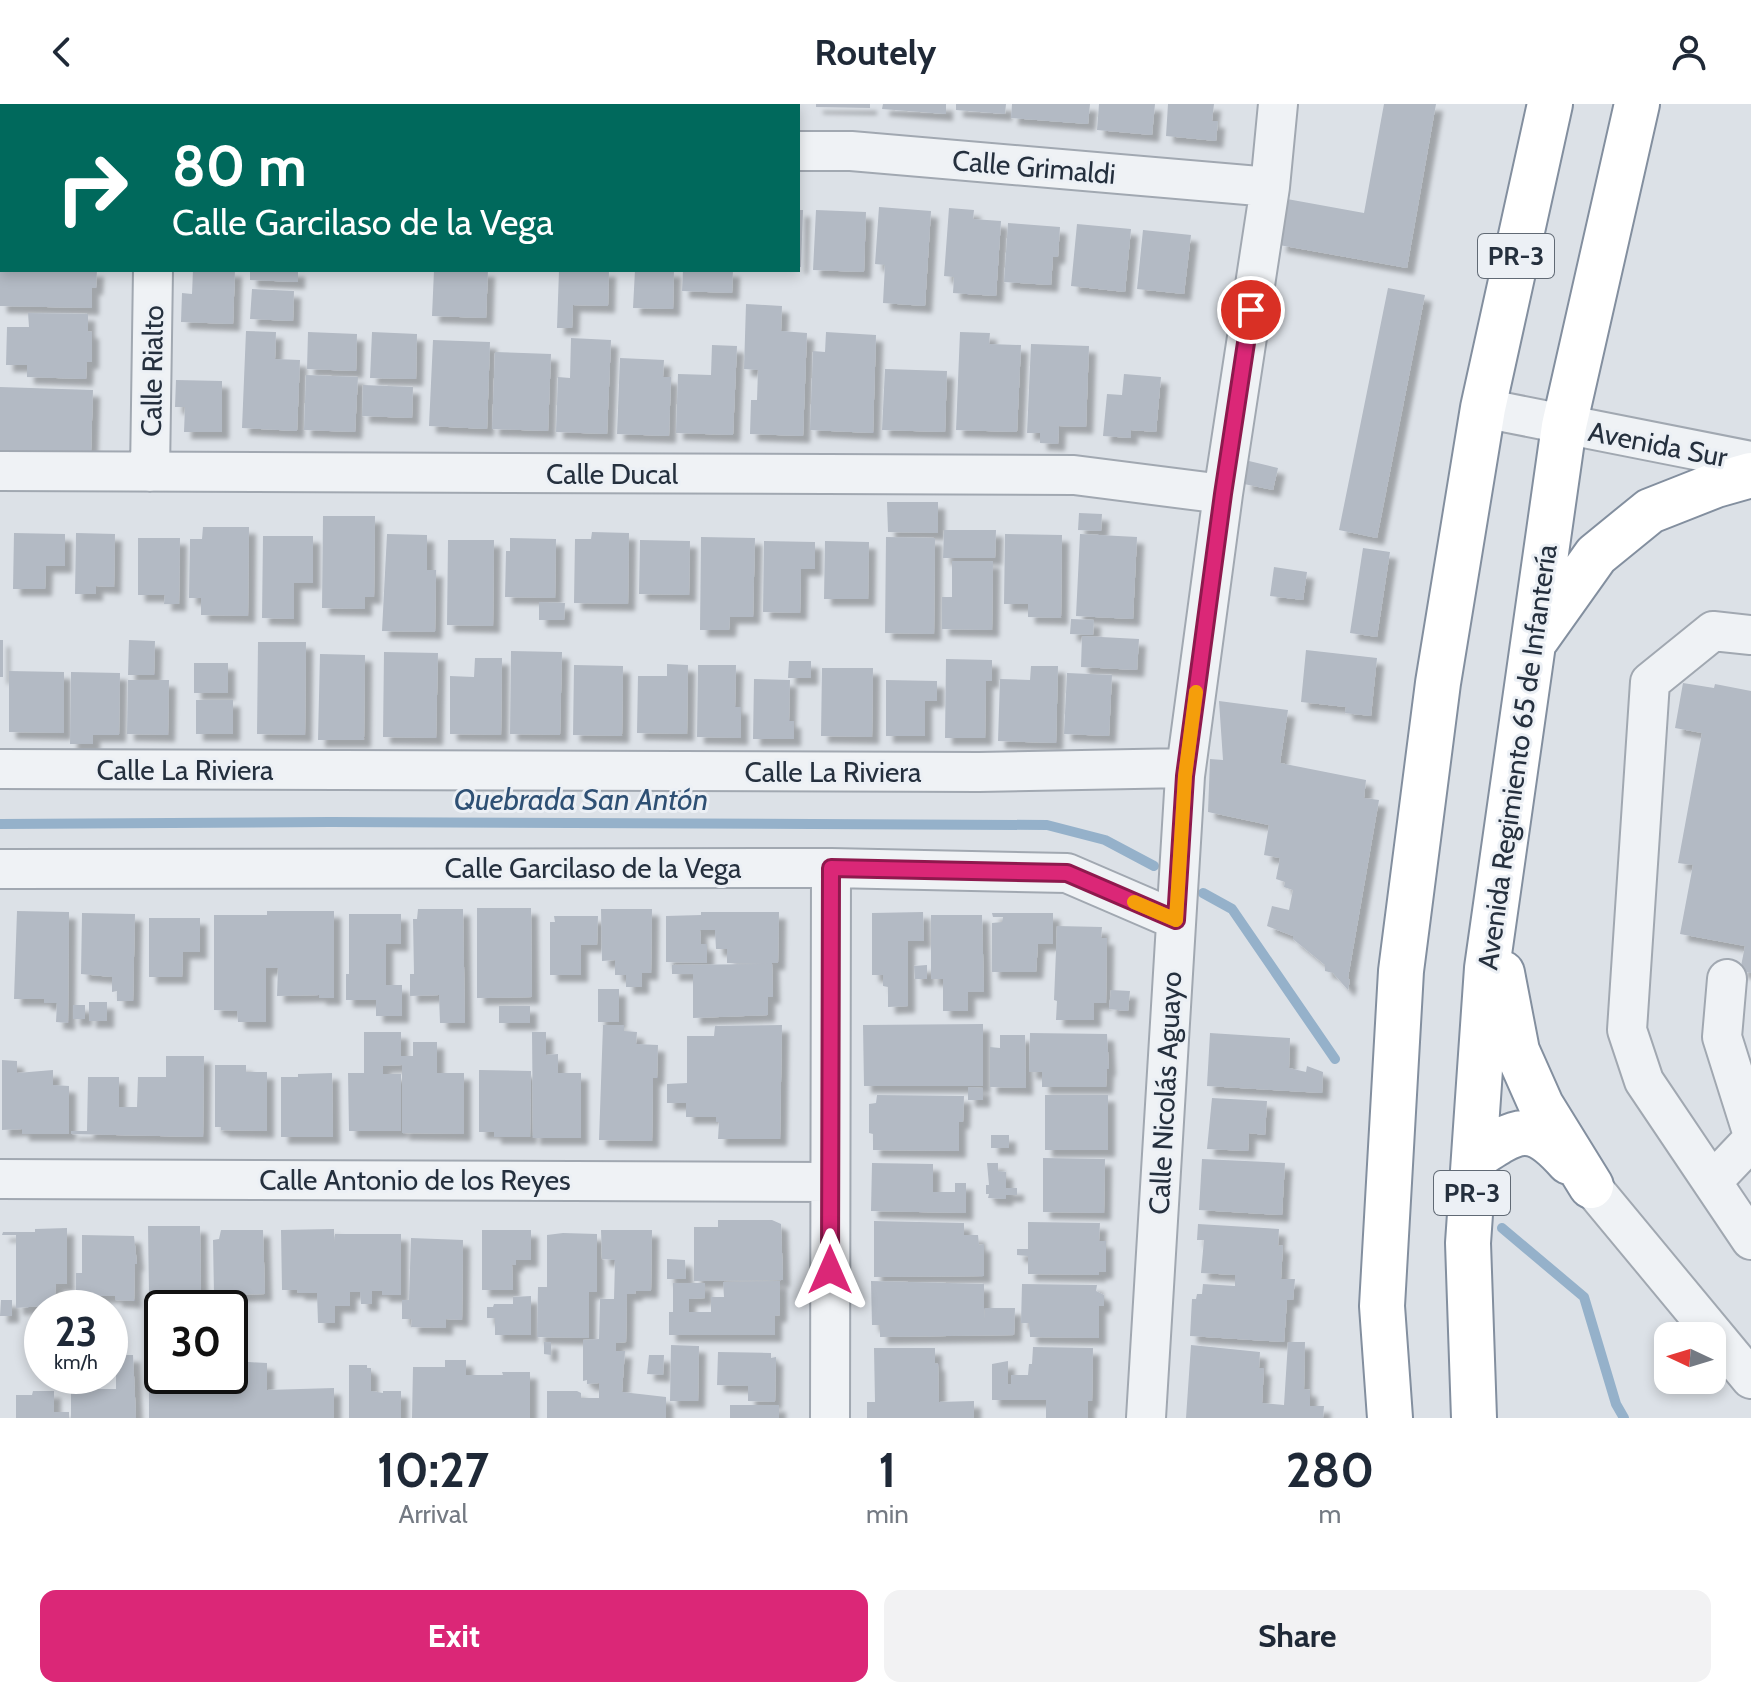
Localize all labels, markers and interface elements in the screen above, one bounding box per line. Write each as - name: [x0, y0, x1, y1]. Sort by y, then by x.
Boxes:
- icon: back: [40, 30, 84, 74]
- text: Routely: [815, 30, 936, 74]
- icon: person: [1667, 30, 1711, 74]
- text: 80 m: [172, 132, 307, 200]
- icon: right: [40, 136, 144, 240]
- street label: Calle Grimaldi: [951, 143, 1117, 191]
- text: Calle Garcilaso de la Vega: [172, 200, 554, 244]
- road number: PR-3: [1478, 234, 1554, 278]
- pin: [1217, 276, 1285, 344]
- icon: arrive: [1229, 288, 1273, 332]
- street label: Calle Rialto: [134, 305, 170, 437]
- street label: Avenida Sur: [1586, 414, 1730, 474]
- street label: Calle Ducal: [546, 457, 678, 491]
- street label: Avenida Regimiento 65 de Infantería: [1470, 542, 1564, 972]
- street label: Calle La Riviera: [97, 753, 274, 787]
- street label: Calle La Riviera: [745, 755, 922, 789]
- water label: Quebrada San Antón: [454, 781, 708, 818]
- street label: Calle Garcilaso de la Vega: [445, 851, 742, 885]
- street label: Calle Nicolás Aguayo: [1142, 971, 1188, 1215]
- street label: Calle Antonio de los Reyes: [259, 1163, 571, 1197]
- road number: PR-3: [1434, 1171, 1510, 1215]
- position arrow: [788, 1228, 872, 1312]
- speed limit sign: 30: [144, 1290, 248, 1394]
- text: 23: [55, 1307, 97, 1356]
- north arrow: [1654, 1322, 1726, 1394]
- map controls: [1654, 1322, 1726, 1394]
- text: km/h: [54, 1350, 98, 1374]
- text: 10:27: [377, 1441, 489, 1499]
- text: 1: [879, 1441, 896, 1499]
- text: 280: [1286, 1441, 1374, 1499]
- text: Arrival: [398, 1498, 468, 1530]
- text: min: [866, 1498, 909, 1530]
- text: m: [1319, 1498, 1341, 1530]
- button: Exit: [40, 1590, 868, 1682]
- button: Share: [884, 1590, 1711, 1682]

